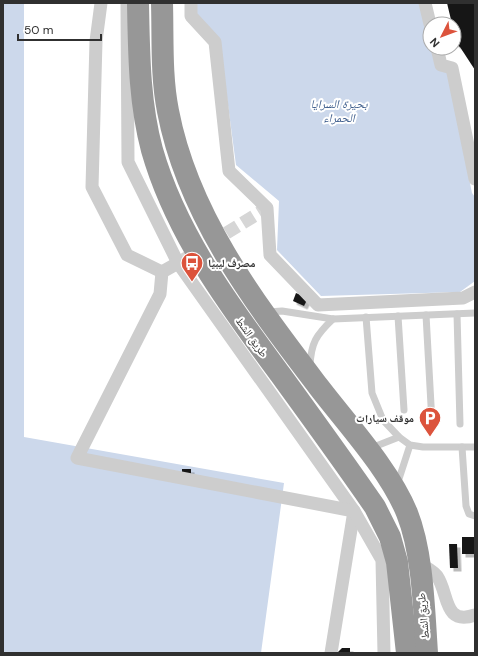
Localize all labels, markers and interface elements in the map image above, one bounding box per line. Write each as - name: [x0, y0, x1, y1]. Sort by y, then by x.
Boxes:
- scale bar: [18, 16, 101, 42]
- north arrow: [422, 16, 462, 56]
- text: 50 m: [24, 22, 53, 38]
- text: N: [427, 35, 442, 50]
- water label: بحيرة السرايا الحمراء: [311, 96, 368, 126]
- bus stop icon: مصرف ليبيا: [179, 250, 205, 283]
- place label: مصرف ليبيا: [208, 256, 255, 270]
- street label: طريق الشط: [233, 314, 271, 360]
- parking icon: موقف سيارات: [417, 405, 443, 438]
- place label: موقف سيارات: [356, 411, 414, 425]
- street label: طريق الشط: [414, 592, 432, 640]

